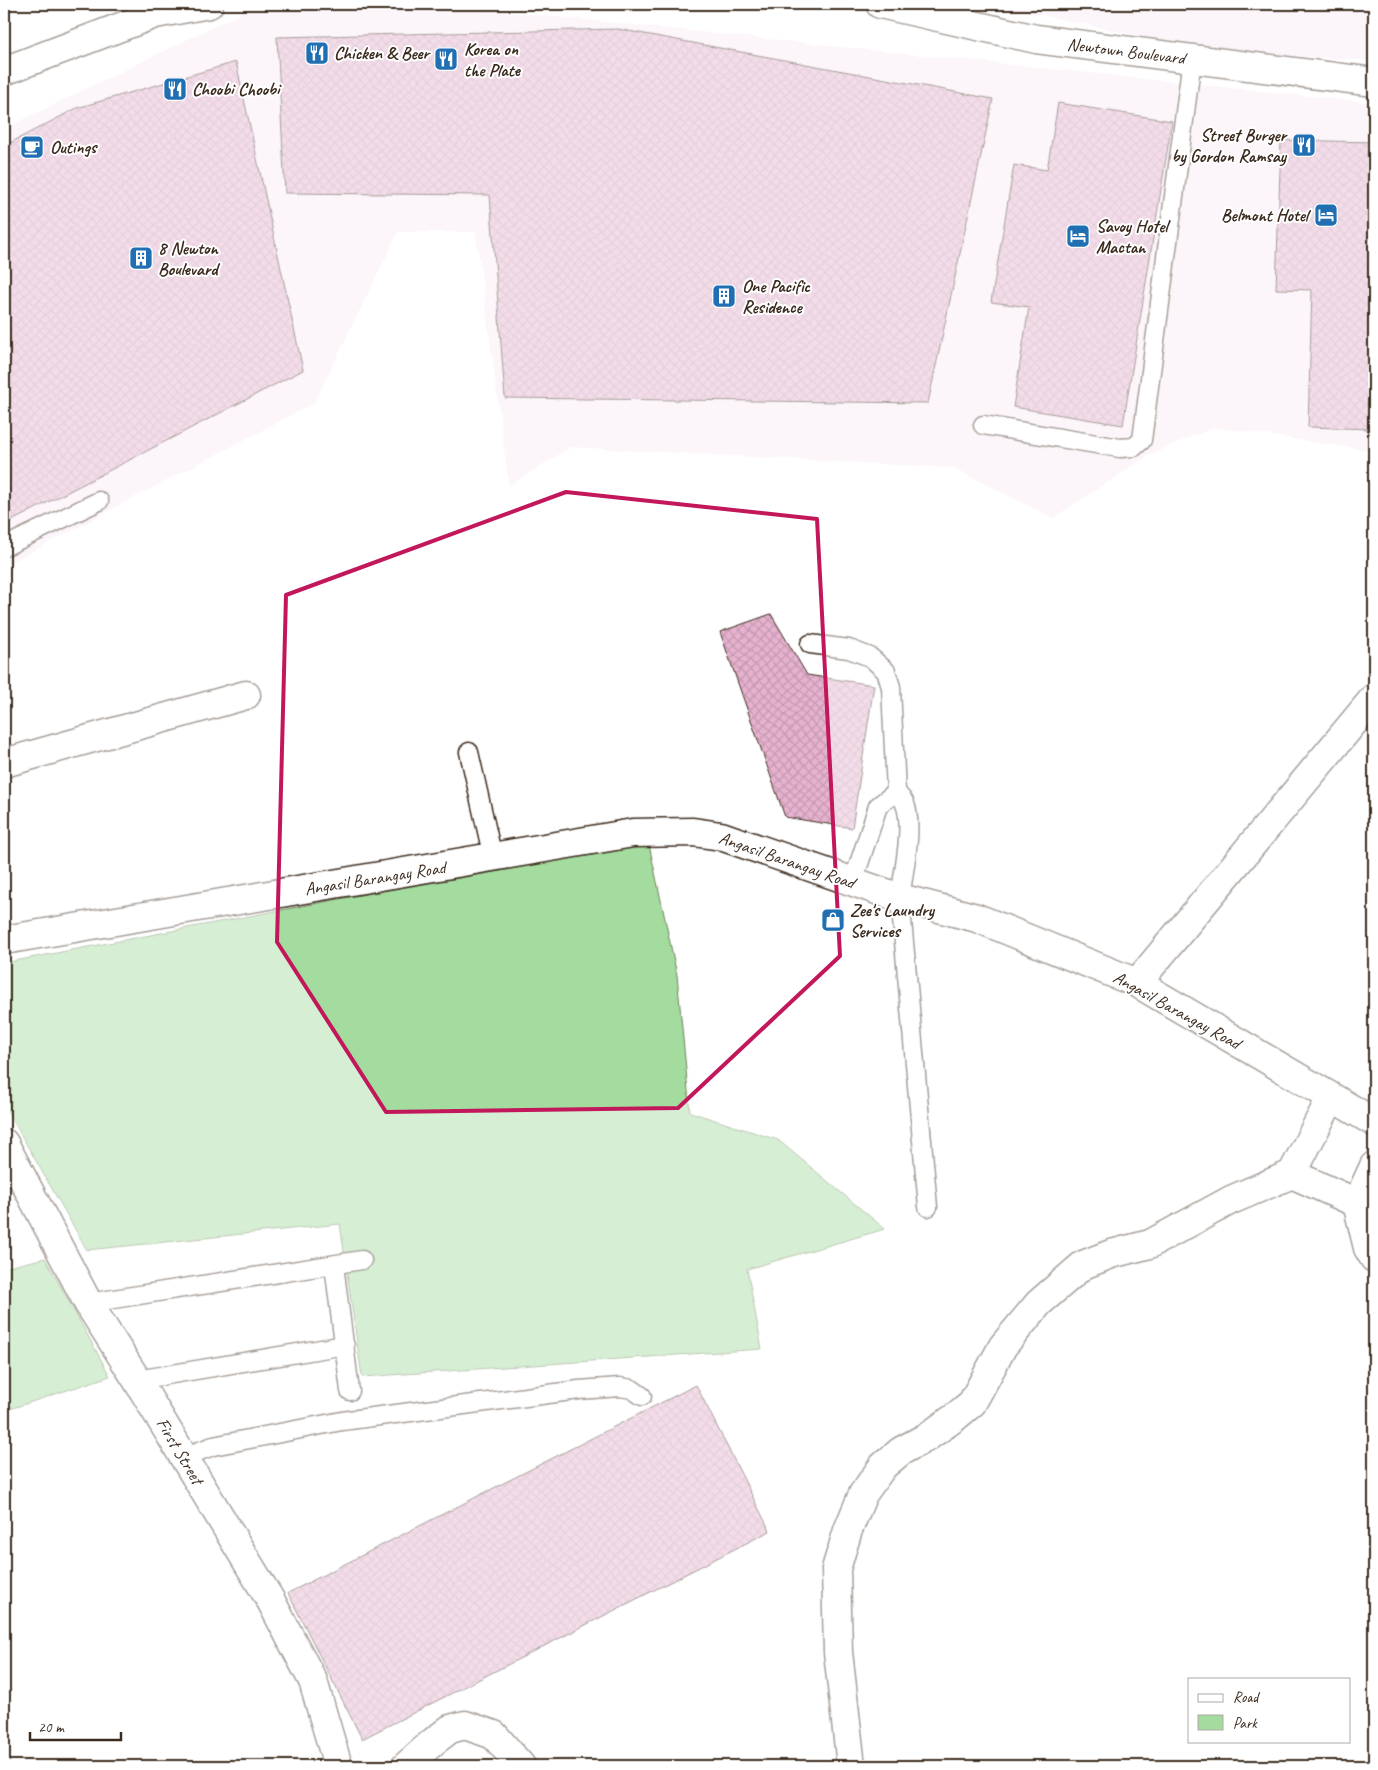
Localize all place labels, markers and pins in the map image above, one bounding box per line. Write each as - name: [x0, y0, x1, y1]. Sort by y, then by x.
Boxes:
- place label: Korea on the Plate: [464, 38, 522, 81]
- restaurant icon: Chicken & Beer: [304, 40, 330, 66]
- place label: Chicken & Beer: [334, 42, 431, 64]
- restaurant icon: Korea on the Plate: [433, 46, 459, 72]
- restaurant icon: Choobi Choobi: [162, 76, 188, 102]
- place label: Choobi Choobi: [192, 78, 282, 100]
- place label: Street Burger by Gordon Ramsay: [1171, 124, 1289, 167]
- restaurant icon: Street Burger by Gordon Ramsay: [1291, 132, 1317, 158]
- cafe icon: Outings: [19, 134, 45, 160]
- place label: Outings: [50, 136, 98, 158]
- hotel icon: Belmont Hotel: [1313, 202, 1339, 228]
- place label: Belmont Hotel: [1221, 204, 1312, 226]
- place label: Savoy Hotel Mactan: [1096, 215, 1171, 258]
- hotel icon: Savoy Hotel Mactan: [1065, 223, 1091, 249]
- place label: 8 Newton Boulevard: [158, 237, 220, 280]
- building icon: 8 Newton Boulevard: [128, 245, 154, 271]
- place label: One Pacific Residence: [742, 275, 811, 318]
- building icon: One Pacific Residence: [711, 283, 737, 309]
- place label: Zee's Laundry Services: [850, 899, 936, 942]
- shop icon: Zee's Laundry Services: [820, 907, 846, 933]

